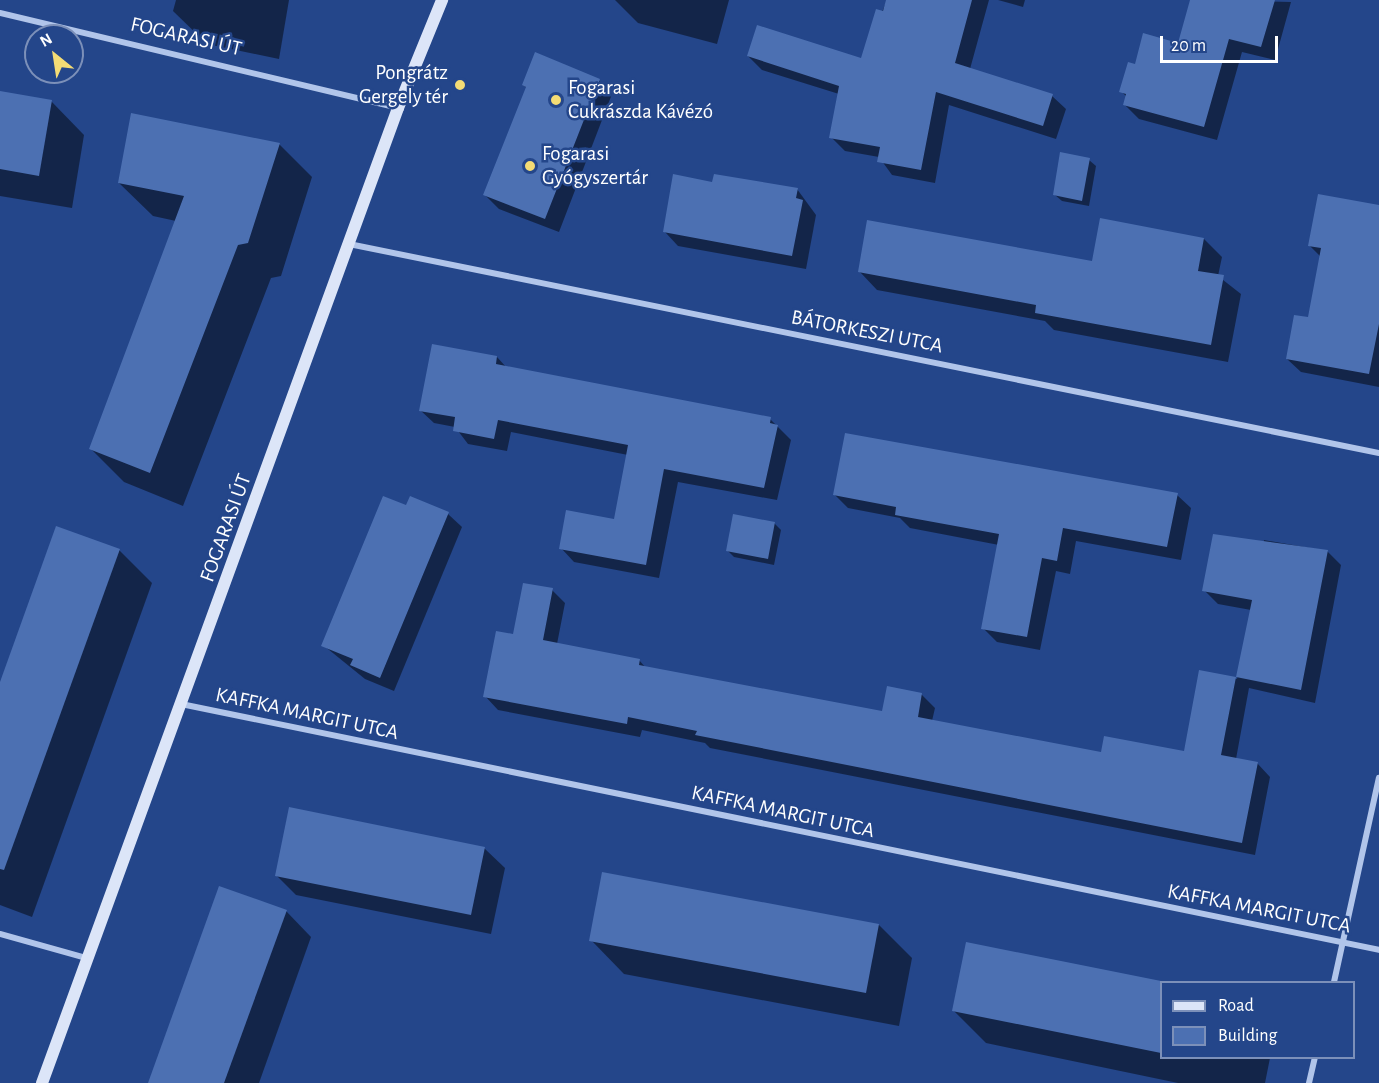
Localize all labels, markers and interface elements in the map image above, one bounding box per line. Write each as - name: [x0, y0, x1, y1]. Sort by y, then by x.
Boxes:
- street label: FOGARASI ÚT: [128, 12, 244, 62]
- north arrow: [24, 24, 84, 84]
- scale bar: [1163, 24, 1282, 62]
- text: N: [37, 30, 55, 50]
- text: 20 m: [1171, 37, 1206, 55]
- place label: Pongrátz Gergely tér: [359, 60, 448, 110]
- place label: Fogarasi Cukrászda Kávézó: [568, 75, 713, 125]
- marker: Pongrátz Gergely tér: [453, 78, 467, 92]
- marker: Fogarasi Cukrászda Kávézó: [549, 93, 563, 107]
- place label: Fogarasi Gyógyszertár: [542, 141, 648, 191]
- marker: Fogarasi Gyógyszertár: [523, 159, 537, 173]
- street label: BÁTORKESZI UTCA: [789, 305, 945, 359]
- street label: FOGARASI ÚT: [195, 470, 257, 586]
- street label: KAFFKA MARGIT UTCA: [213, 682, 401, 746]
- street label: KAFFKA MARGIT UTCA: [689, 780, 877, 844]
- street label: KAFFKA MARGIT UTCA: [1165, 879, 1353, 939]
- legend: [1160, 981, 1355, 1059]
- text: Road: [1218, 997, 1254, 1015]
- text: Building: [1218, 1027, 1277, 1045]

